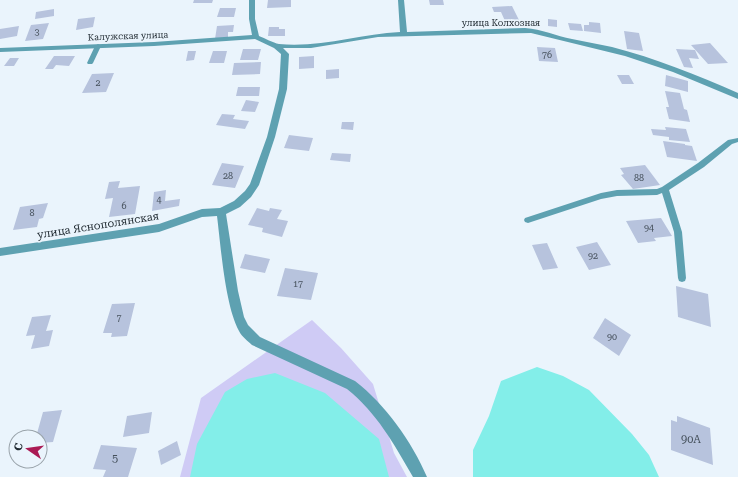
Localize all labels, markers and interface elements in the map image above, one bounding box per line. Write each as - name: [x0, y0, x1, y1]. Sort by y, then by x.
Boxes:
- street label: улица Колхозная: [462, 18, 540, 28]
- house number: 3: [34, 27, 40, 37]
- street label: Калужская улица: [88, 30, 169, 42]
- house number: 76: [542, 50, 552, 60]
- house number: 2: [95, 78, 101, 88]
- house number: 28: [223, 171, 233, 181]
- house number: 88: [634, 173, 644, 183]
- house number: 4: [156, 195, 162, 205]
- house number: 6: [121, 201, 127, 211]
- house number: 8: [29, 208, 35, 218]
- street label: улица Яснополянская: [36, 209, 160, 242]
- house number: 94: [644, 223, 654, 233]
- house number: 92: [588, 251, 598, 261]
- house number: 17: [293, 279, 303, 289]
- house number: 7: [116, 313, 122, 323]
- house number: 90: [607, 332, 617, 342]
- north arrow: [8, 429, 48, 469]
- house number: 90А: [681, 433, 701, 446]
- text: С: [12, 441, 26, 452]
- house number: 5: [112, 452, 118, 465]

